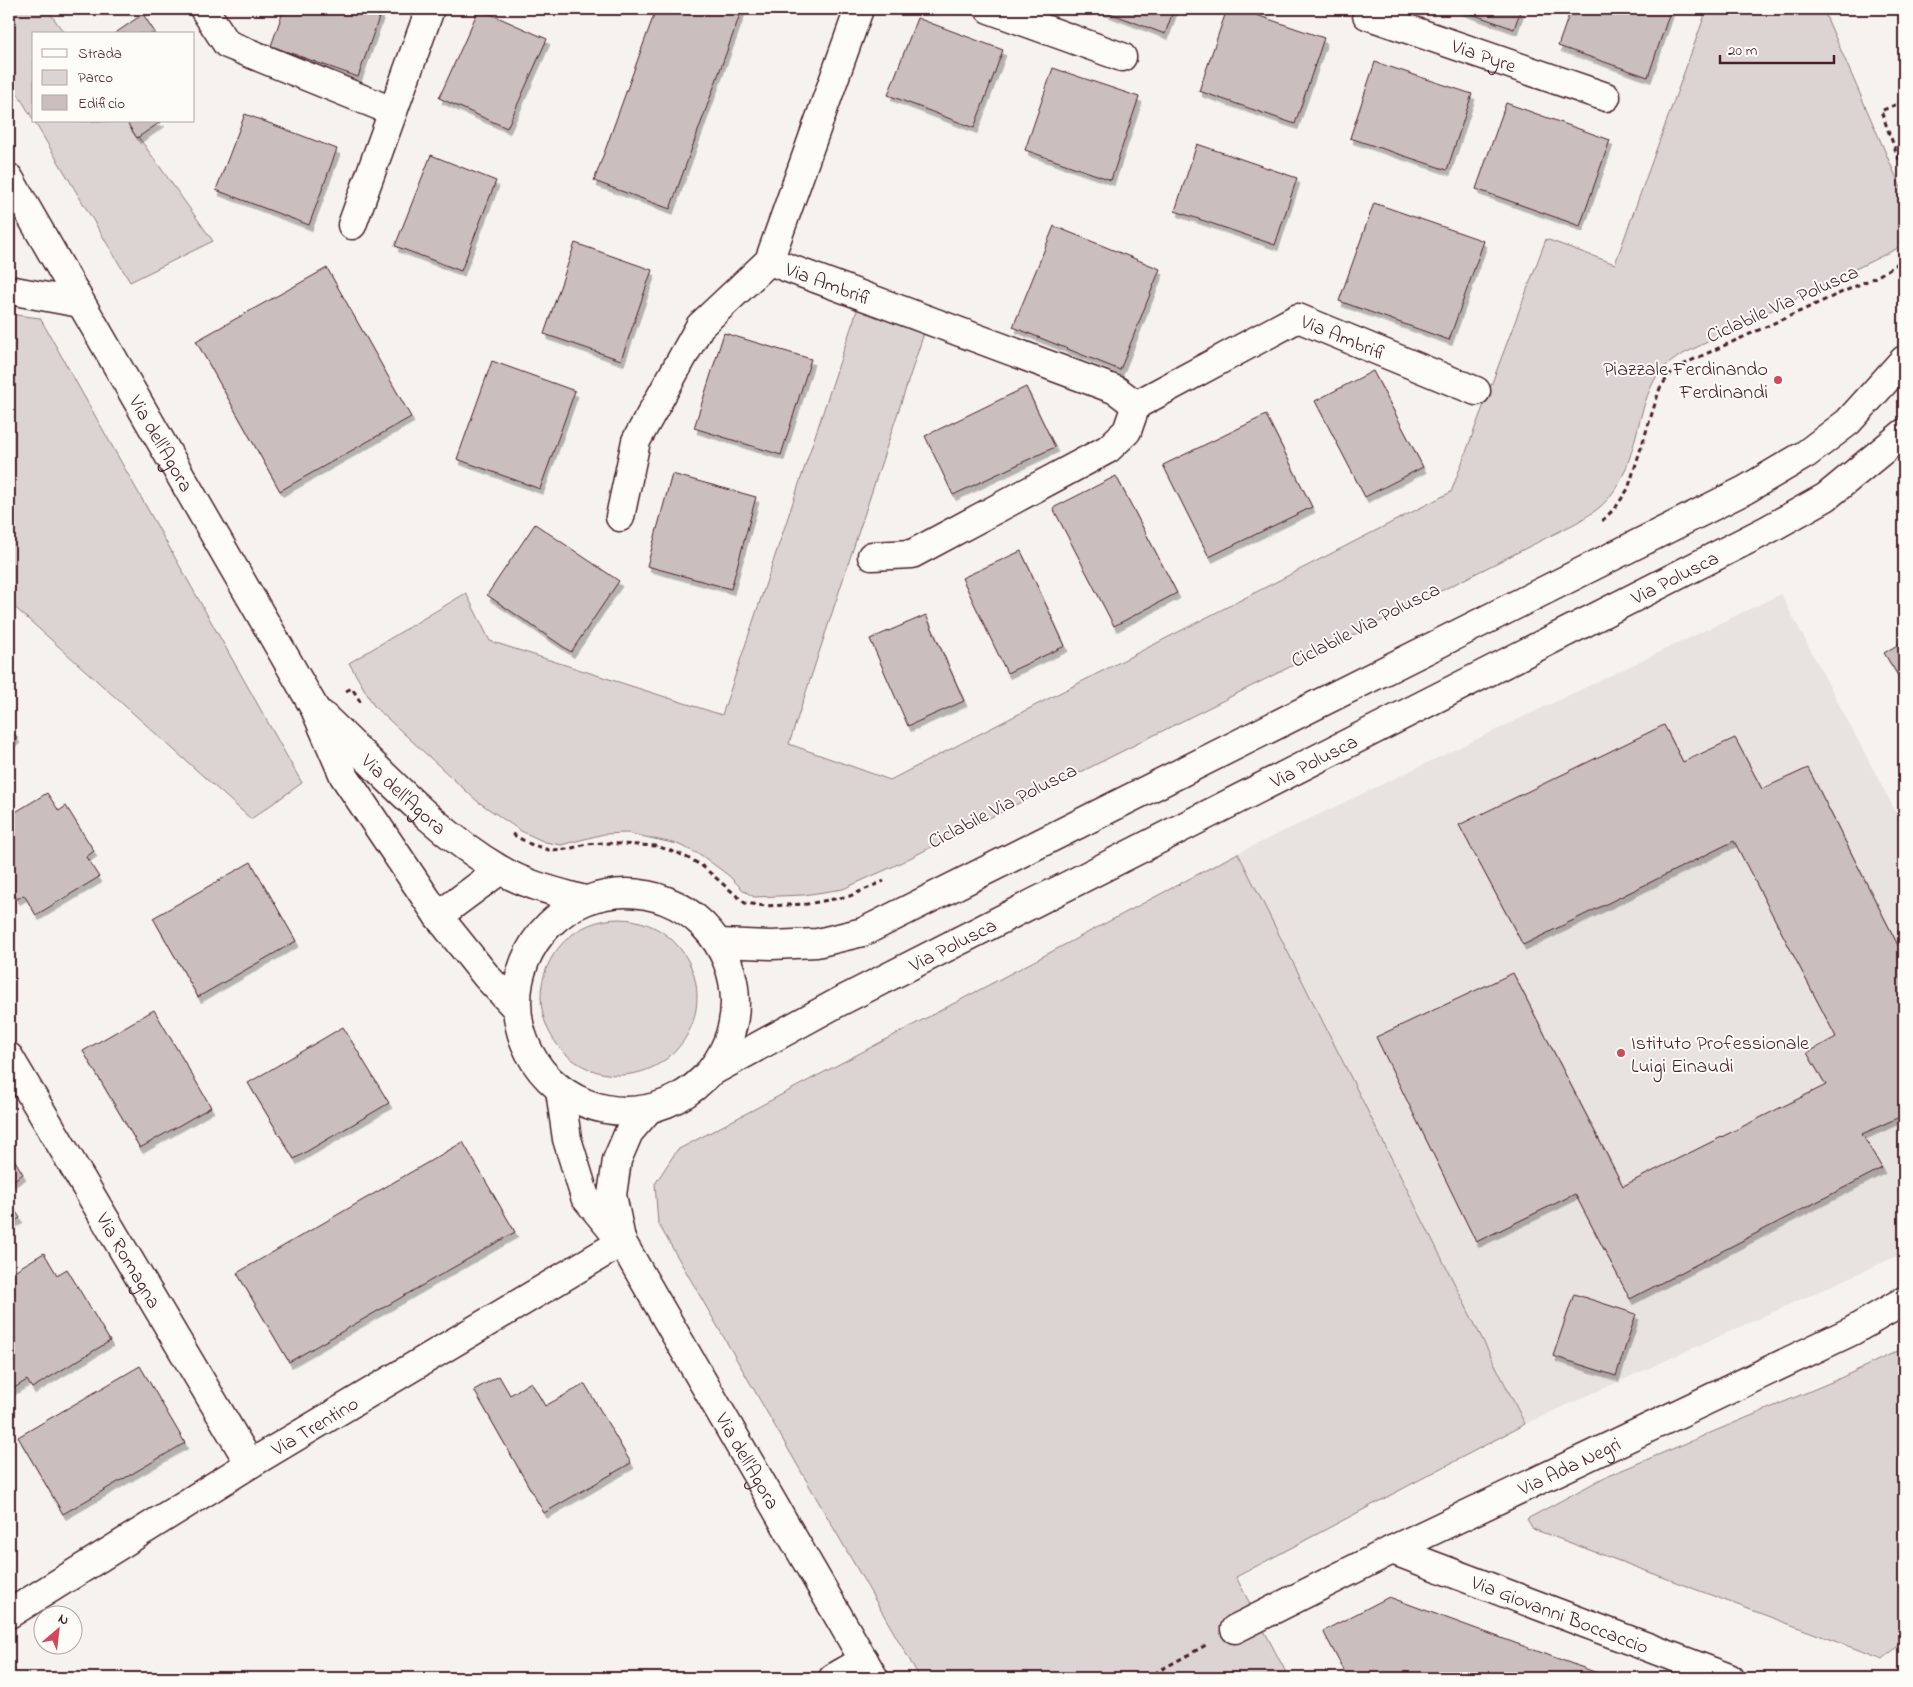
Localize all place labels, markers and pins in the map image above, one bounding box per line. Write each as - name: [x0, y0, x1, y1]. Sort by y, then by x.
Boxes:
- place label: Piazzale Ferdinando Ferdinandi: [1603, 356, 1768, 408]
- marker: Piazzale Ferdinando Ferdinandi: [1772, 374, 1784, 386]
- place label: Istituto Professionale Luigi Einaudi: [1631, 1030, 1809, 1083]
- marker: Istituto Professionale Luigi Einaudi: [1615, 1047, 1627, 1059]

